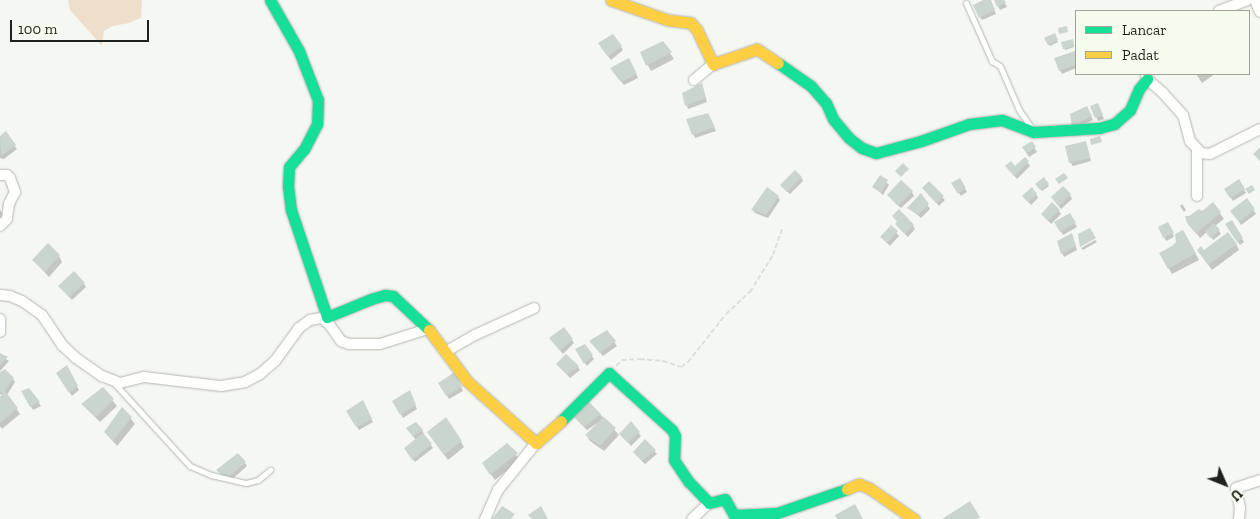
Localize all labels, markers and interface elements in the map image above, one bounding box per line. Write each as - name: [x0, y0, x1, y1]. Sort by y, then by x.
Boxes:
- scale bar: [12, 10, 151, 42]
- legend: [1075, 10, 1250, 75]
- text: 100 m: [18, 20, 57, 38]
- text: Lancar: [1122, 21, 1167, 39]
- text: Padat: [1122, 46, 1159, 64]
- north arrow: [1200, 459, 1250, 509]
- text: U: [1227, 485, 1246, 504]

